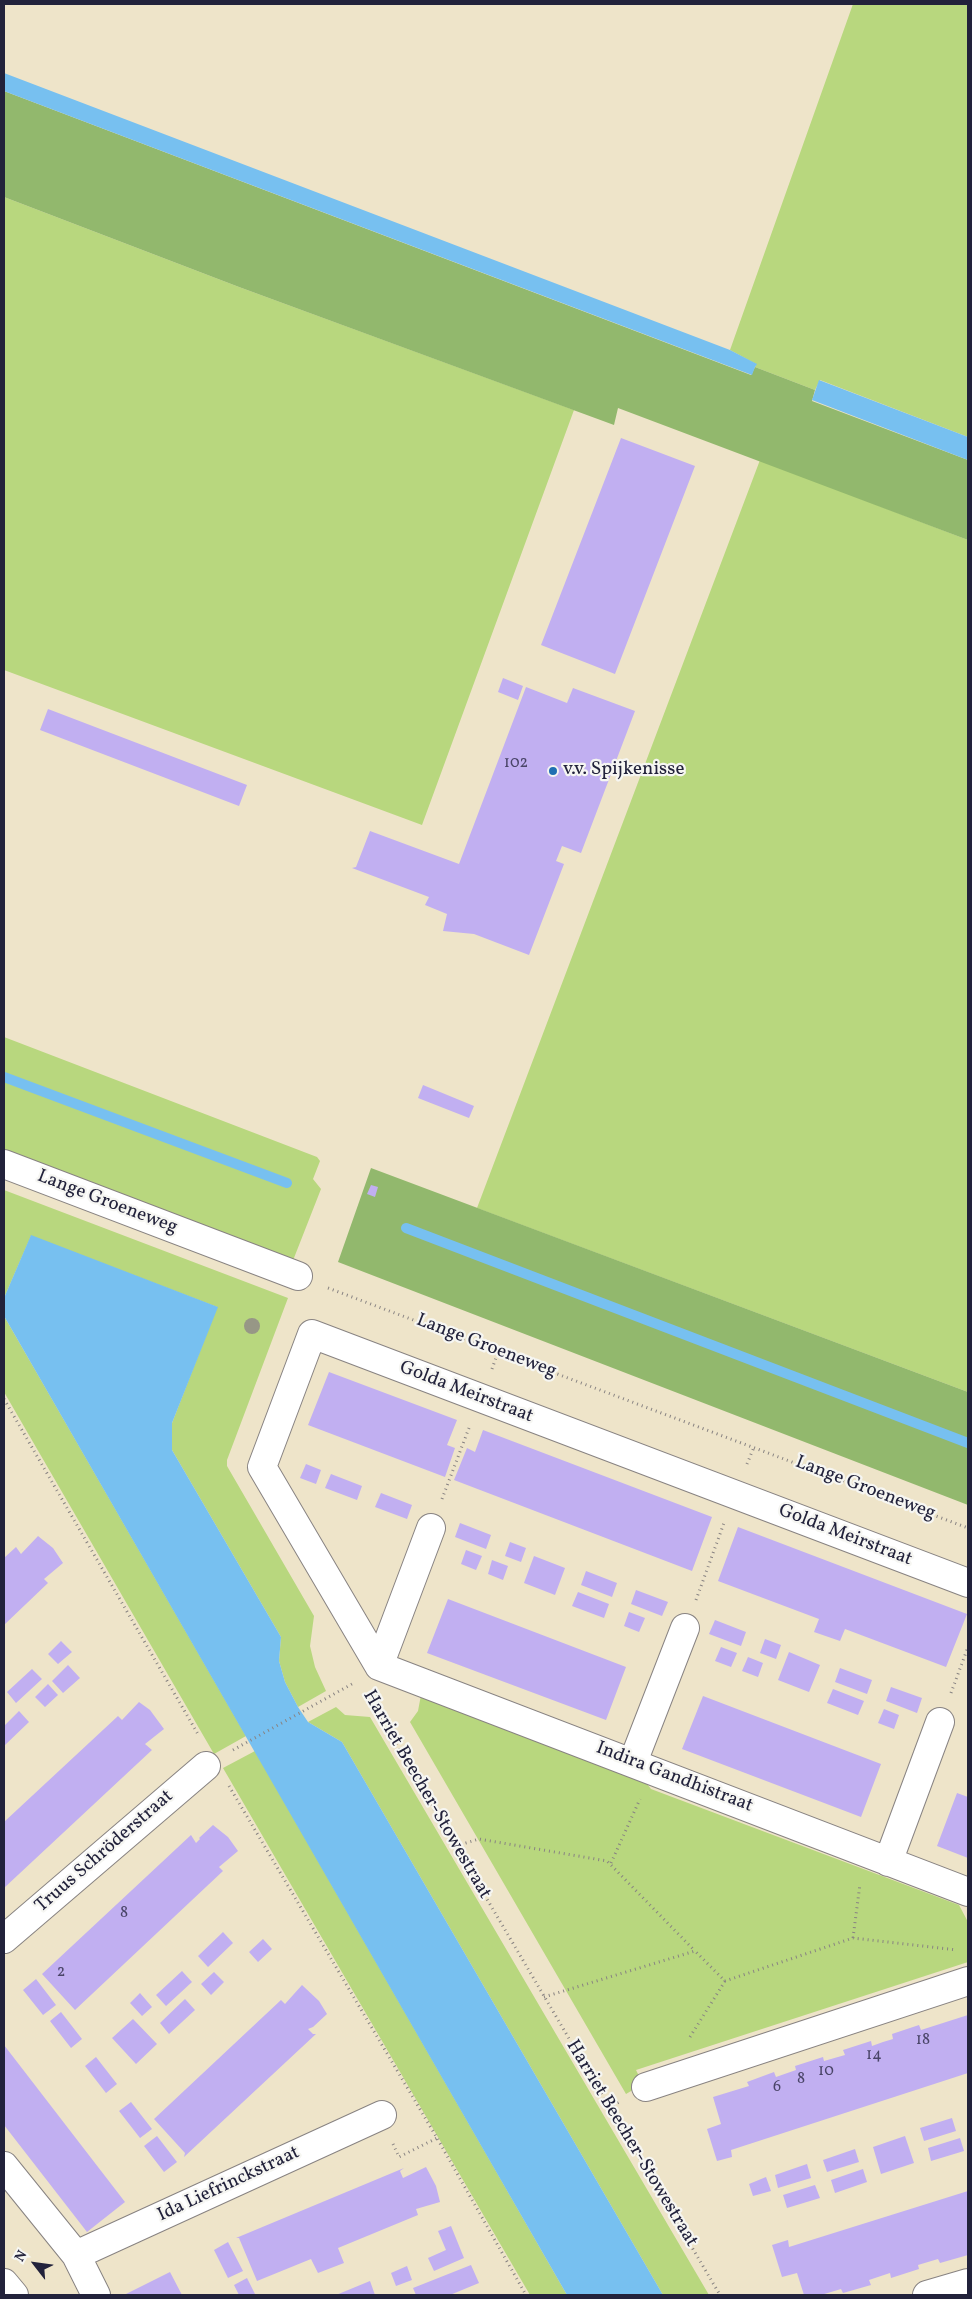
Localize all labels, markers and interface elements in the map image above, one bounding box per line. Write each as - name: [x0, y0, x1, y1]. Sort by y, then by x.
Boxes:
- house number: 102: [504, 754, 528, 774]
- place label: v.v. Spijkenisse: [563, 760, 684, 782]
- marker: v.v. Spijkenisse: [547, 765, 559, 777]
- street label: Lange Groeneweg: [34, 1166, 180, 1240]
- street label: Lange Groeneweg: [413, 1310, 559, 1384]
- street label: Golda Meirstraat: [396, 1357, 536, 1429]
- street label: Lange Groeneweg: [792, 1452, 938, 1526]
- street label: Golda Meirstraat: [775, 1500, 915, 1572]
- street label: Harriet Beecher-Stowestraat: [357, 1686, 495, 1904]
- street label: Indira Gandhistraat: [592, 1738, 756, 1818]
- street label: Truus Schröderstraat: [31, 1786, 179, 1918]
- house number: 8: [120, 1904, 128, 1924]
- house number: 2: [57, 1963, 65, 1983]
- house number: 18: [916, 2031, 930, 2051]
- street label: Harriet Beecher-Stowestraat: [560, 2036, 702, 2252]
- house number: 14: [866, 2046, 882, 2066]
- house number: 10: [818, 2062, 834, 2082]
- house number: 8: [797, 2070, 805, 2090]
- house number: 6: [773, 2078, 781, 2098]
- street label: Ida Liefrinckstraat: [154, 2142, 304, 2228]
- north arrow: [10, 2239, 60, 2289]
- text: N: [11, 2247, 32, 2265]

